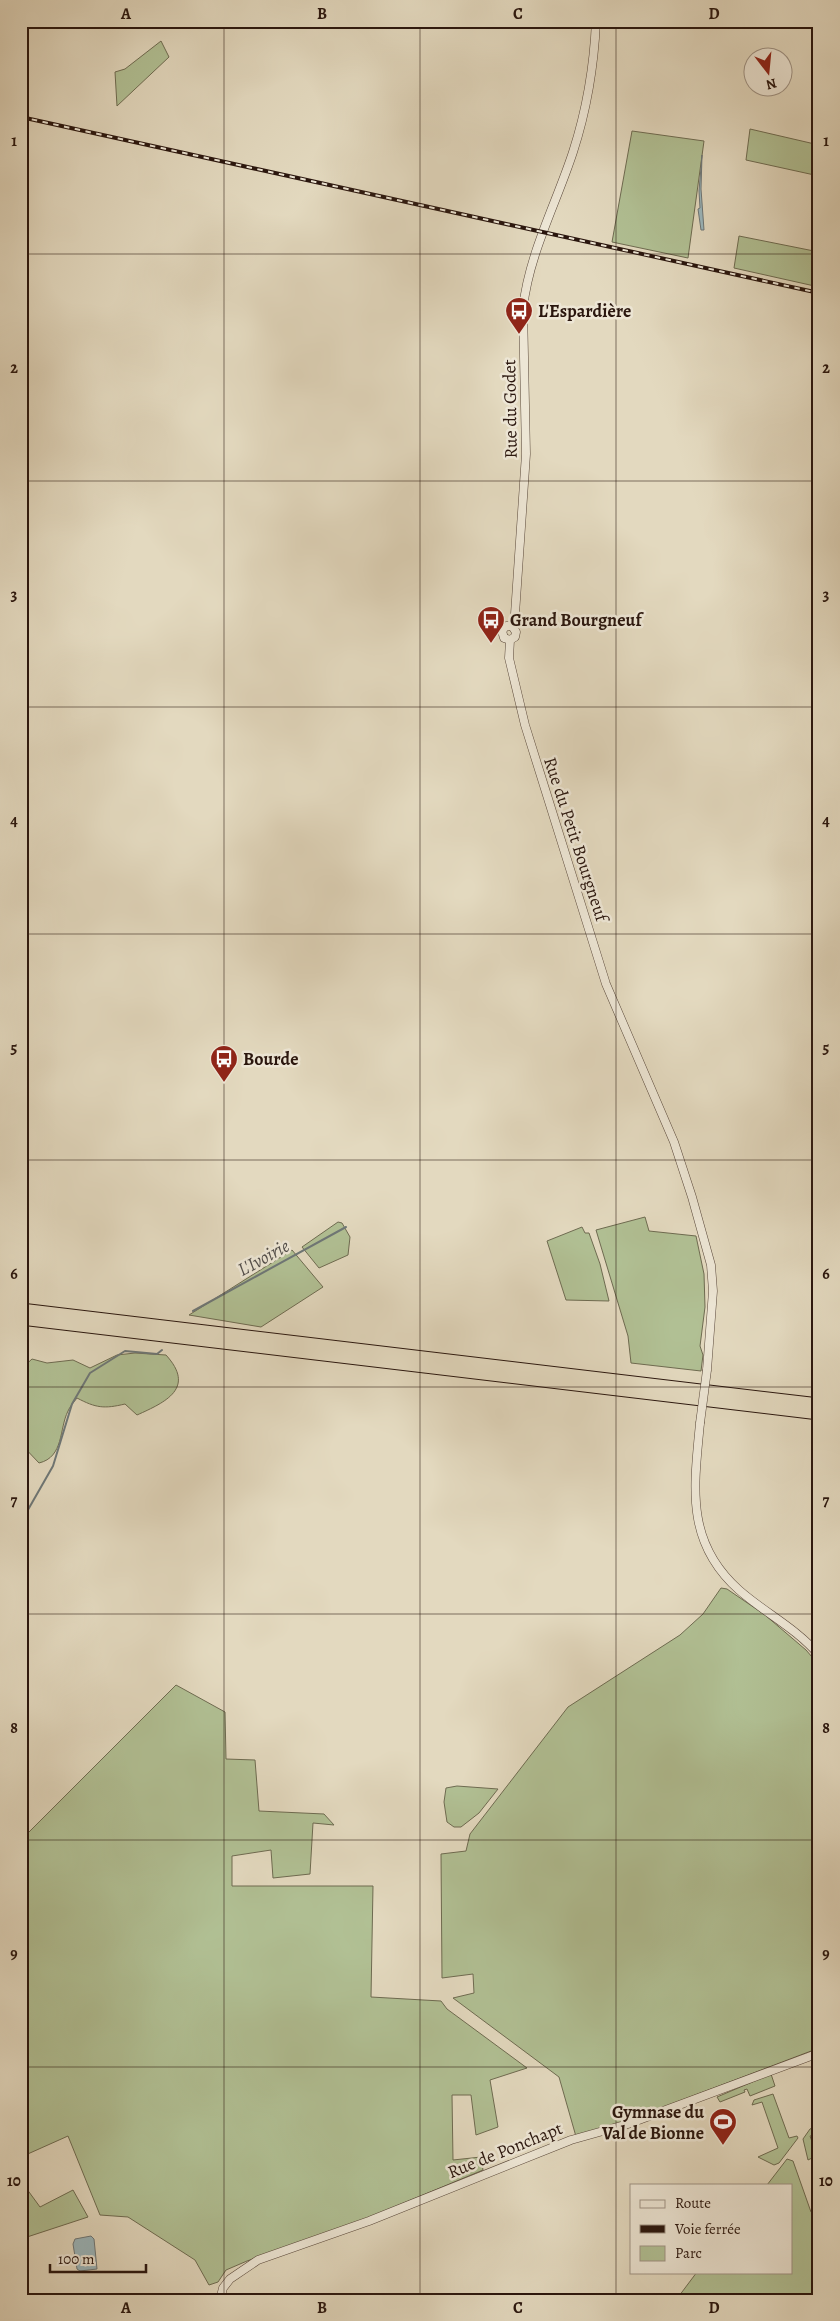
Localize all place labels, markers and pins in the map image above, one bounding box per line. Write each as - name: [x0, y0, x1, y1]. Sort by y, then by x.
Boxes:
- bus stop icon: L'Espardière: [504, 296, 534, 335]
- place label: L'Espardière: [538, 299, 631, 323]
- bus stop icon: Grand Bourgneuf: [476, 605, 506, 644]
- place label: Grand Bourgneuf: [510, 608, 644, 632]
- bus stop icon: Bourde: [209, 1044, 239, 1083]
- place label: Bourde: [243, 1047, 299, 1071]
- place label: Gymnase du Val de Bionne: [601, 2100, 704, 2145]
- sports icon: Gymnase du Val de Bionne: [708, 2107, 738, 2146]

